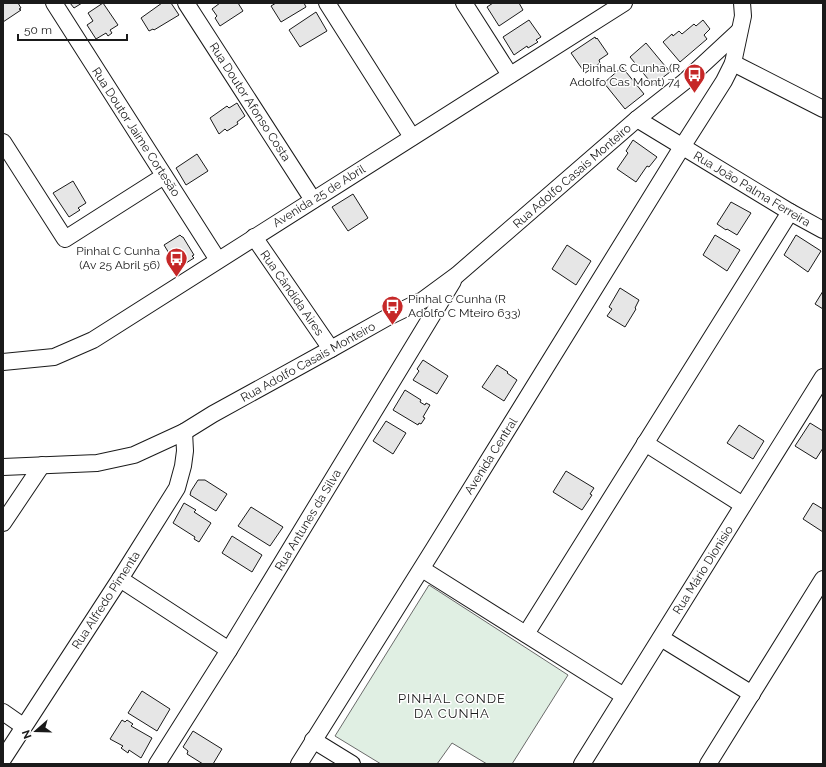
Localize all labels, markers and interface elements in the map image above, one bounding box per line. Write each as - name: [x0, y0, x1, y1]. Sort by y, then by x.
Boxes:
- scale bar: [18, 16, 127, 42]
- text: 50 m: [24, 23, 52, 37]
- street label: Rua Doutor Afonso Costa: [206, 40, 294, 164]
- place label: Pinhal C Cunha (R Adolfo Cas Mont) 74: [569, 61, 680, 89]
- bus stop icon: Pinhal C Cunha (R Adolfo Cas Mont) 74: [682, 62, 708, 95]
- street label: Rua Doutor Jaime Cortesão: [89, 65, 183, 199]
- street label: Rua Adolfo Casais Monteiro: [510, 121, 634, 231]
- street label: Rua João Palma Ferreira: [691, 149, 813, 229]
- street label: Avenida 25 de Abril: [270, 162, 368, 230]
- place label: Pinhal C Cunha (Av 25 Abril 56): [76, 244, 160, 272]
- bus stop icon: Pinhal C Cunha (Av 25 Abril 56): [163, 245, 189, 278]
- street label: Rua Cândida Aires: [257, 248, 327, 338]
- place label: Pinhal C Cunha (R Adolfo C Mteiro 633): [408, 292, 521, 320]
- bus stop icon: Pinhal C Cunha (R Adolfo C Mteiro 633): [380, 293, 406, 326]
- street label: Rua Adolfo Casais Monteiro: [238, 319, 378, 405]
- street label: Avenida Central: [462, 414, 521, 497]
- street label: Rua Antunes da Silva: [272, 467, 344, 573]
- street label: Rua Mário Dionisio: [670, 523, 736, 617]
- street label: Rua Alfredo Pimenta: [69, 548, 143, 652]
- district label: PINHAL CONDE DA CUNHA: [398, 691, 506, 721]
- north arrow: [16, 711, 56, 751]
- text: N: [20, 728, 35, 740]

